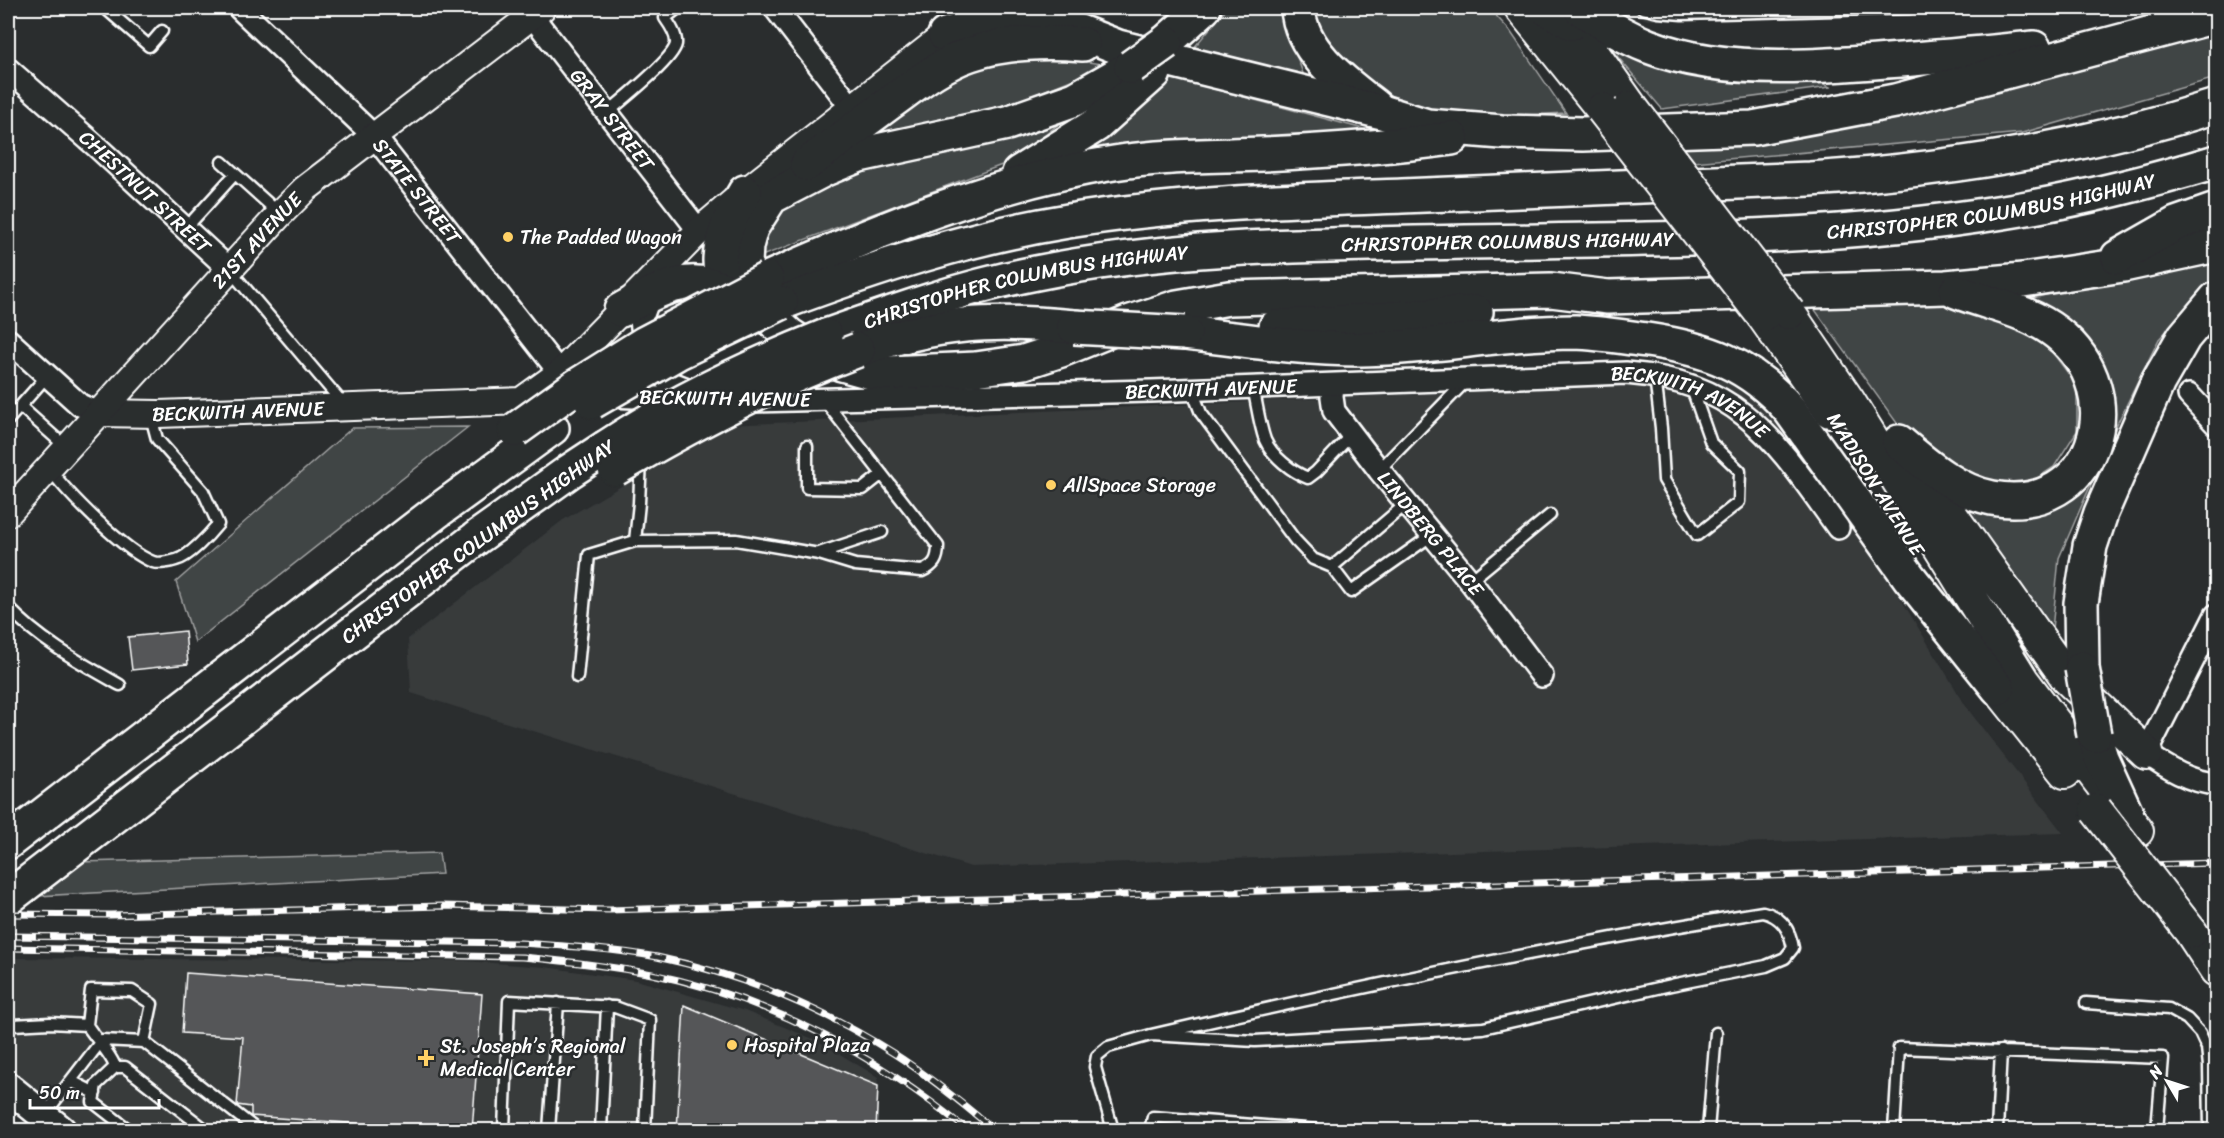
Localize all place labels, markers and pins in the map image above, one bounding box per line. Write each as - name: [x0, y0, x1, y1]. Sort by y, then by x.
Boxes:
- place label: The Padded Wagon: [520, 220, 682, 255]
- marker: The Padded Wagon: [501, 230, 515, 244]
- place label: AllSpace Storage: [1062, 468, 1216, 503]
- marker: AllSpace Storage: [1044, 478, 1058, 492]
- place label: Hospital Plaza: [744, 1028, 871, 1063]
- place label: St. Joseph’s Regional Medical Center: [440, 1029, 627, 1087]
- marker: Hospital Plaza: [725, 1038, 739, 1052]
- marker: St. Joseph’s Regional Medical Center: [417, 1049, 435, 1067]

